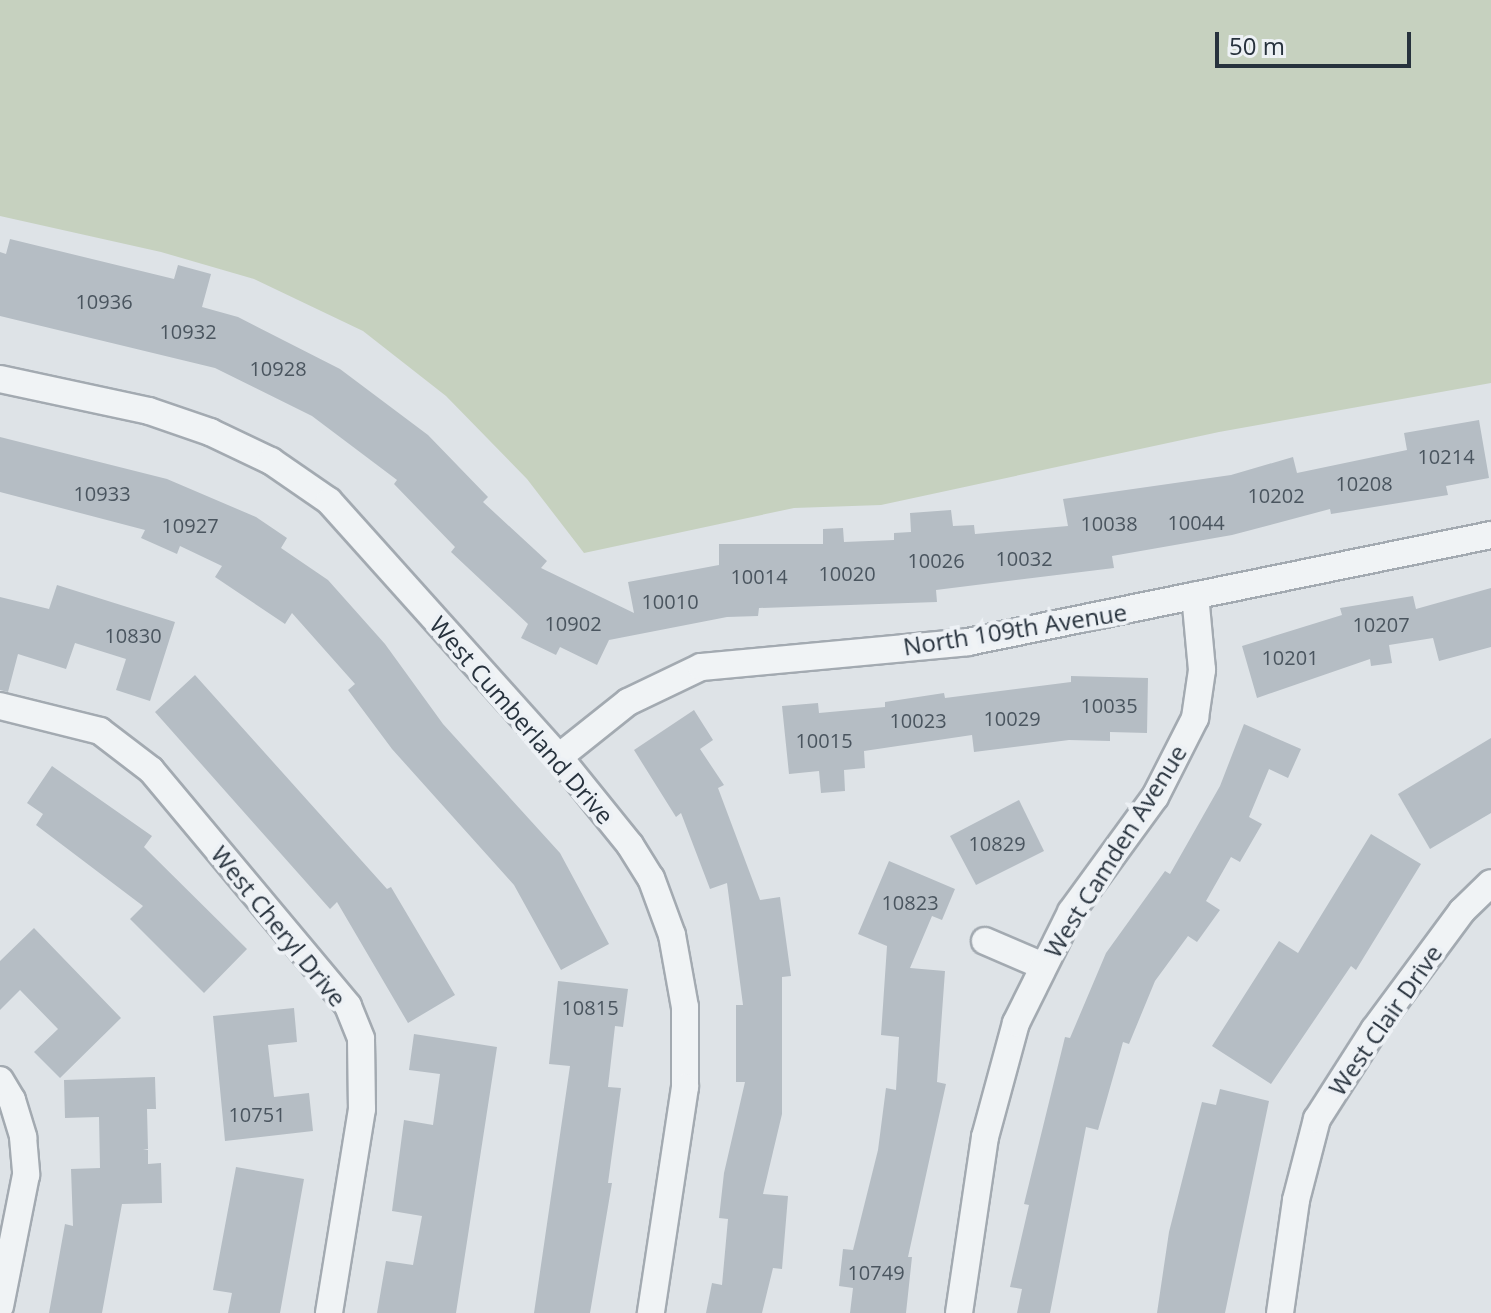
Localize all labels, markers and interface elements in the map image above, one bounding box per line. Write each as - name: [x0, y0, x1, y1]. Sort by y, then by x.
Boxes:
- scale bar: [1219, 16, 1415, 66]
- text: 50 m: [1229, 29, 1285, 62]
- house number: 10936: [75, 289, 133, 313]
- house number: 10932: [159, 319, 217, 343]
- house number: 10928: [249, 356, 307, 380]
- house number: 10214: [1417, 444, 1475, 468]
- house number: 10208: [1335, 471, 1393, 495]
- house number: 10933: [73, 481, 131, 505]
- house number: 10202: [1247, 483, 1305, 507]
- house number: 10044: [1167, 510, 1225, 534]
- house number: 10038: [1080, 511, 1138, 535]
- house number: 10927: [161, 513, 219, 537]
- house number: 10032: [995, 546, 1053, 570]
- house number: 10026: [907, 548, 965, 572]
- house number: 10020: [818, 561, 876, 585]
- house number: 10014: [730, 564, 788, 588]
- house number: 10010: [641, 589, 699, 613]
- street label: North 109th Avenue: [901, 597, 1129, 661]
- street label: West Cumberland Drive: [424, 610, 620, 830]
- house number: 10902: [544, 611, 602, 635]
- house number: 10207: [1352, 612, 1410, 636]
- house number: 10830: [104, 623, 162, 647]
- house number: 10201: [1261, 645, 1319, 669]
- house number: 10035: [1080, 693, 1138, 717]
- house number: 10029: [983, 706, 1041, 730]
- house number: 10023: [889, 708, 947, 732]
- house number: 10015: [795, 728, 853, 752]
- street label: West Camden Avenue: [1038, 739, 1192, 963]
- house number: 10829: [968, 831, 1026, 855]
- street label: West Cheryl Drive: [205, 840, 353, 1012]
- house number: 10823: [881, 890, 939, 914]
- street label: West Clair Drive: [1322, 939, 1448, 1101]
- house number: 10815: [561, 995, 619, 1019]
- house number: 10751: [228, 1102, 286, 1126]
- house number: 10749: [847, 1260, 905, 1284]

